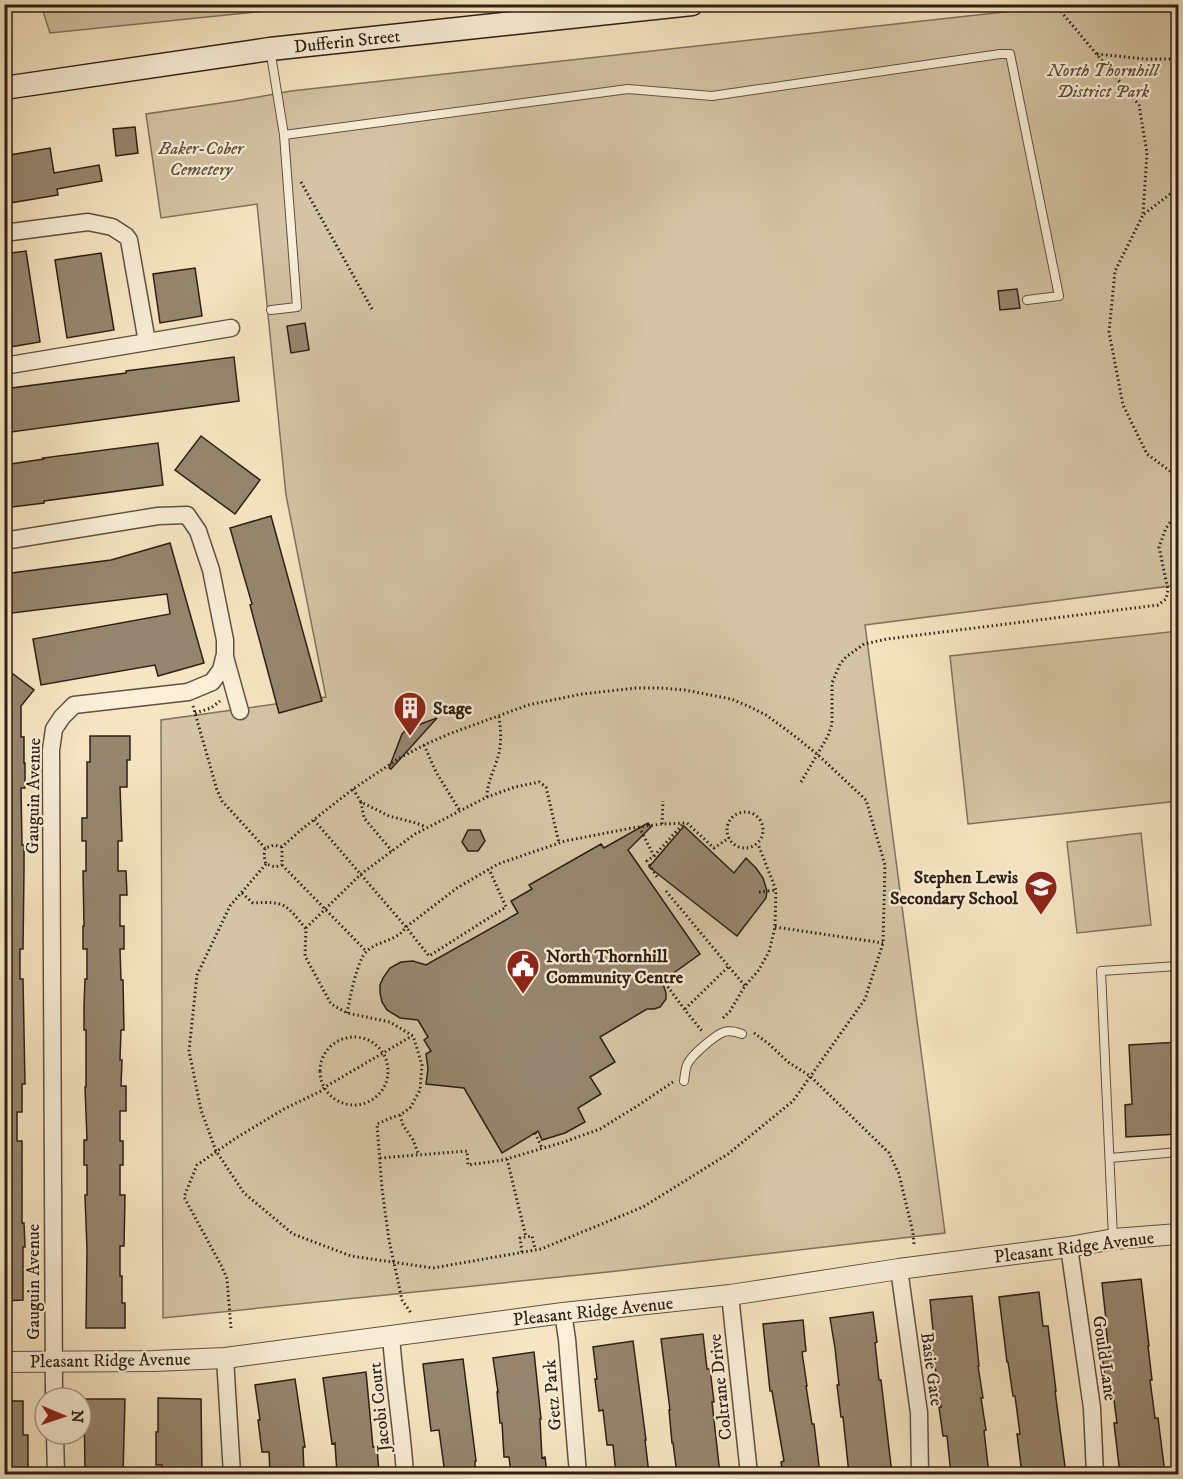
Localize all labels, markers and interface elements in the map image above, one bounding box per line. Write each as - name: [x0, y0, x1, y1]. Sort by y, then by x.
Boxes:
- street label: Dufferin Street: [293, 25, 402, 59]
- park label: North Thornhill District Park: [1047, 60, 1161, 103]
- park label: Baker-Cober Cemetery: [157, 138, 245, 181]
- building icon: Stage: [392, 690, 428, 737]
- place label: Stage: [433, 698, 473, 720]
- street label: Gauguin Avenue: [22, 738, 46, 854]
- place label: Stephen Lewis Secondary School: [890, 867, 1019, 910]
- school or university icon: Stephen Lewis Secondary School: [1023, 869, 1059, 916]
- place label: North Thornhill Community Centre: [546, 946, 684, 989]
- public building icon: North Thornhill Community Centre: [505, 948, 541, 995]
- street label: Gauguin Avenue: [23, 1224, 45, 1340]
- street label: Pleasant Ridge Avenue: [993, 1227, 1155, 1269]
- street label: Pleasant Ridge Avenue: [512, 1293, 674, 1331]
- street label: Gould Lane: [1087, 1314, 1121, 1402]
- street label: Basie Gate: [915, 1331, 947, 1408]
- street label: Coltrane Drive: [704, 1333, 738, 1441]
- street label: Pleasant Ridge Avenue: [29, 1349, 191, 1373]
- street label: Getz Park: [539, 1358, 567, 1431]
- street label: Jacobi Court: [364, 1361, 396, 1455]
- north arrow: [33, 1386, 93, 1446]
- text: N: [67, 1410, 87, 1423]

